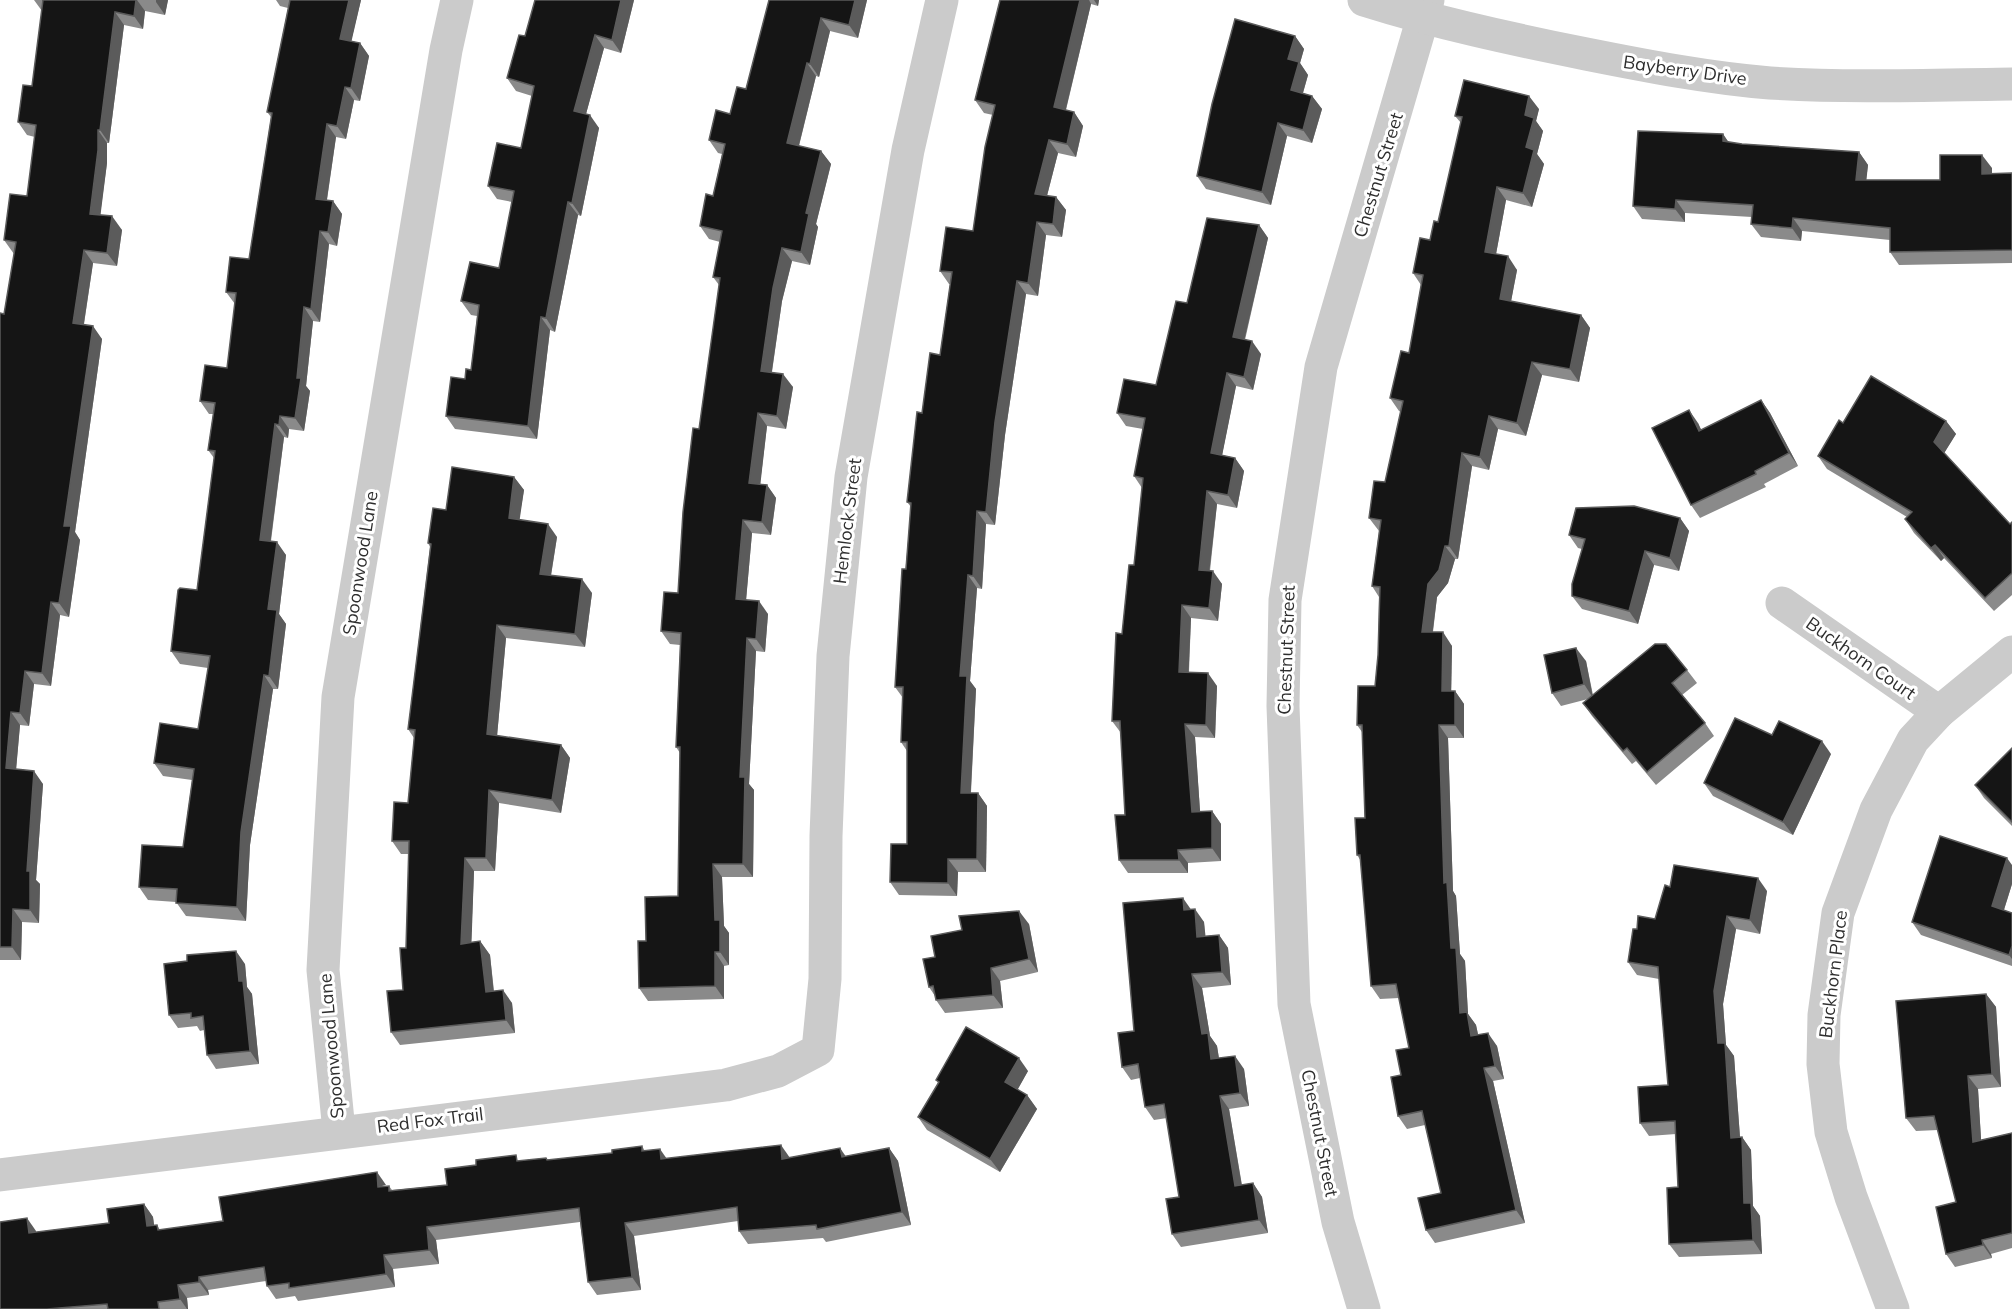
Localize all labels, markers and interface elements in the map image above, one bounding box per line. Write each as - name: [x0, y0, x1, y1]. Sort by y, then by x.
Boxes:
- street label: Bayberry Drive: [1622, 50, 1748, 90]
- street label: Chestnut Street: [1348, 110, 1408, 240]
- street label: Hemlock Street: [828, 457, 866, 585]
- street label: Spoonwood Lane: [337, 489, 383, 637]
- street label: Chestnut Street: [1272, 585, 1300, 715]
- street label: Buckhorn Court: [1802, 612, 1920, 704]
- street label: Buckhorn Place: [1814, 909, 1852, 1039]
- street label: Spoonwood Lane: [313, 973, 349, 1119]
- street label: Chestnut Street: [1296, 1067, 1344, 1199]
- street label: Red Fox Trail: [375, 1102, 485, 1138]

